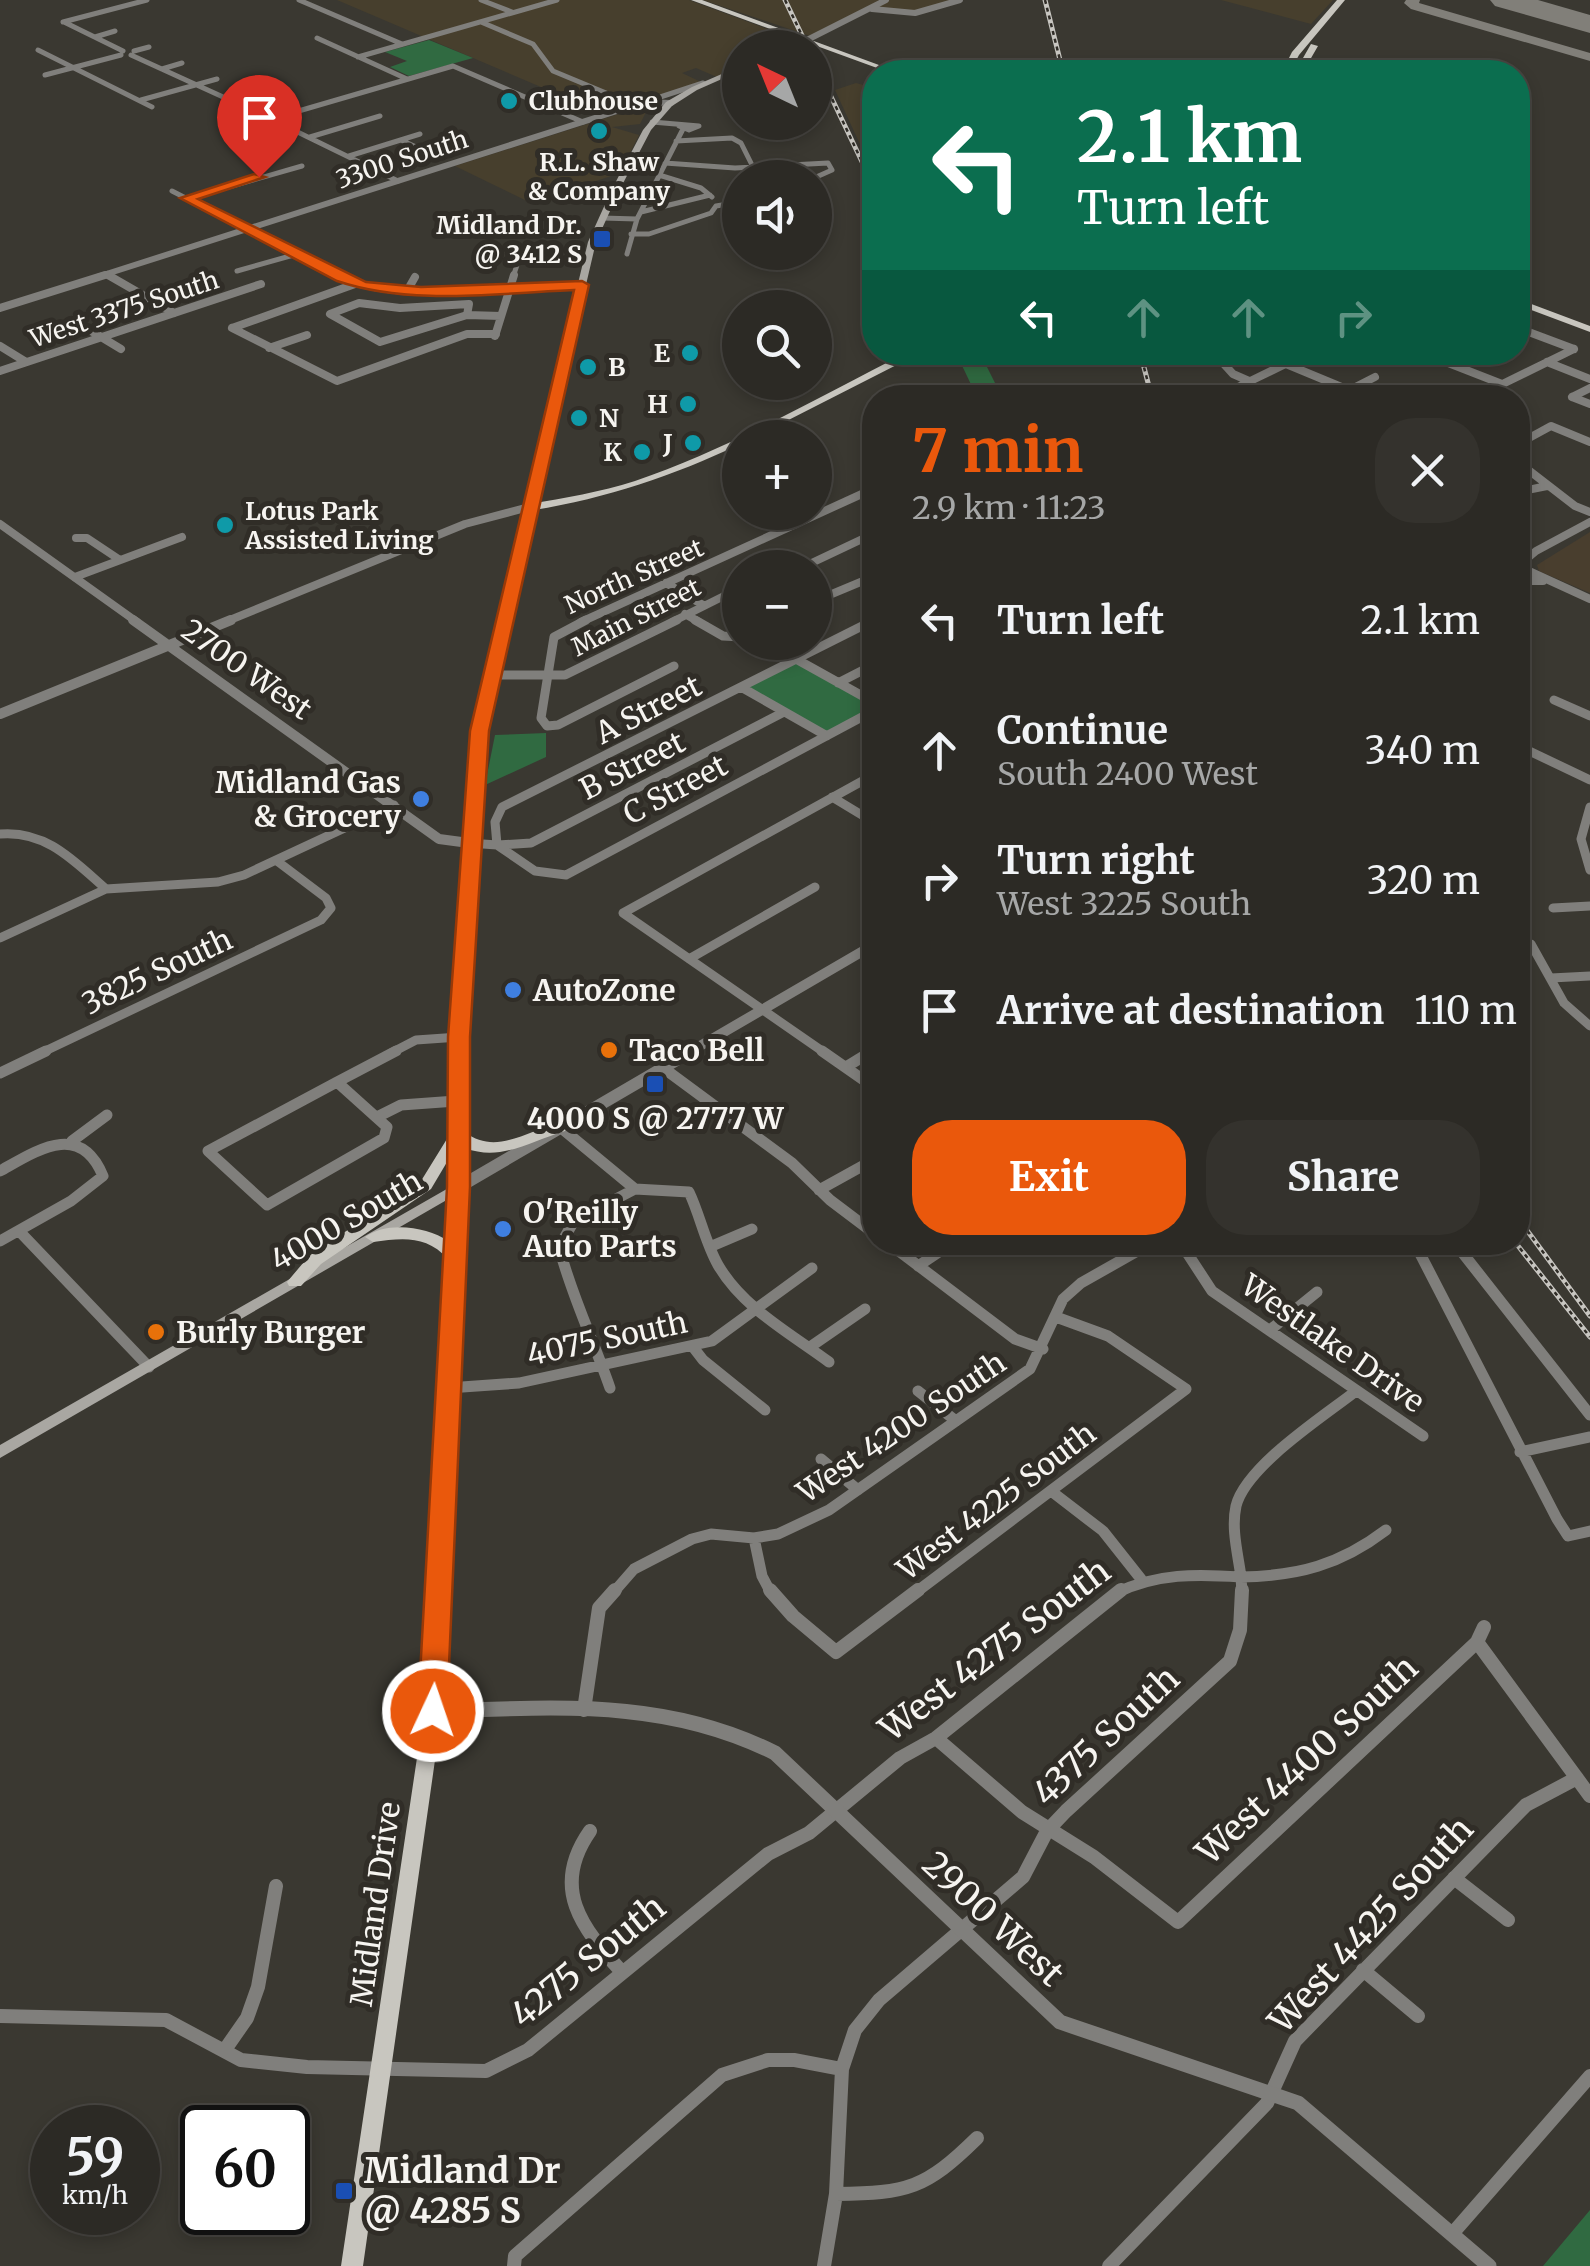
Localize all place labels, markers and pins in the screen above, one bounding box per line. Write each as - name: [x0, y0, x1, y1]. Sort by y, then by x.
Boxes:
- pin: [217, 75, 302, 178]
- place label: Clubhouse: [529, 85, 658, 117]
- marker: Clubhouse: [498, 90, 520, 112]
- marker: R.L. Shaw & Company: [588, 120, 610, 142]
- place label: R.L. Shaw & Company: [528, 146, 670, 207]
- place label: Midland Dr. @ 3412 S: [436, 209, 582, 270]
- marker: Midland Dr. @ 3412 S: [591, 228, 613, 250]
- place label: E: [654, 337, 671, 369]
- marker: E: [679, 342, 701, 364]
- place label: B: [608, 351, 625, 383]
- marker: B: [577, 356, 599, 378]
- place label: H: [647, 388, 668, 420]
- marker: H: [677, 393, 699, 415]
- place label: N: [599, 402, 619, 434]
- marker: N: [568, 407, 590, 429]
- place label: J: [662, 427, 673, 459]
- marker: J: [682, 432, 704, 454]
- place label: K: [603, 436, 622, 468]
- marker: K: [631, 441, 653, 463]
- place label: Lotus Park Assisted Living: [244, 495, 434, 556]
- marker: Lotus Park Assisted Living: [214, 514, 236, 536]
- place label: Midland Gas & Grocery: [215, 763, 401, 835]
- marker: Midland Gas & Grocery: [410, 788, 432, 810]
- place label: AutoZone: [532, 971, 676, 1009]
- marker: AutoZone: [502, 979, 524, 1001]
- place label: Taco Bell: [629, 1031, 764, 1069]
- marker: Taco Bell: [598, 1039, 620, 1061]
- marker: 4000 S @ 2777 W: [644, 1073, 666, 1095]
- place label: 4000 S @ 2777 W: [526, 1099, 785, 1137]
- place label: O'Reilly Auto Parts: [522, 1193, 677, 1265]
- marker: O'Reilly Auto Parts: [492, 1218, 514, 1240]
- place label: Burly Burger: [176, 1313, 366, 1351]
- marker: Burly Burger: [145, 1321, 167, 1343]
- place label: Midland Dr @ 4285 S: [364, 2149, 560, 2233]
- marker: Midland Dr @ 4285 S: [333, 2180, 355, 2202]

